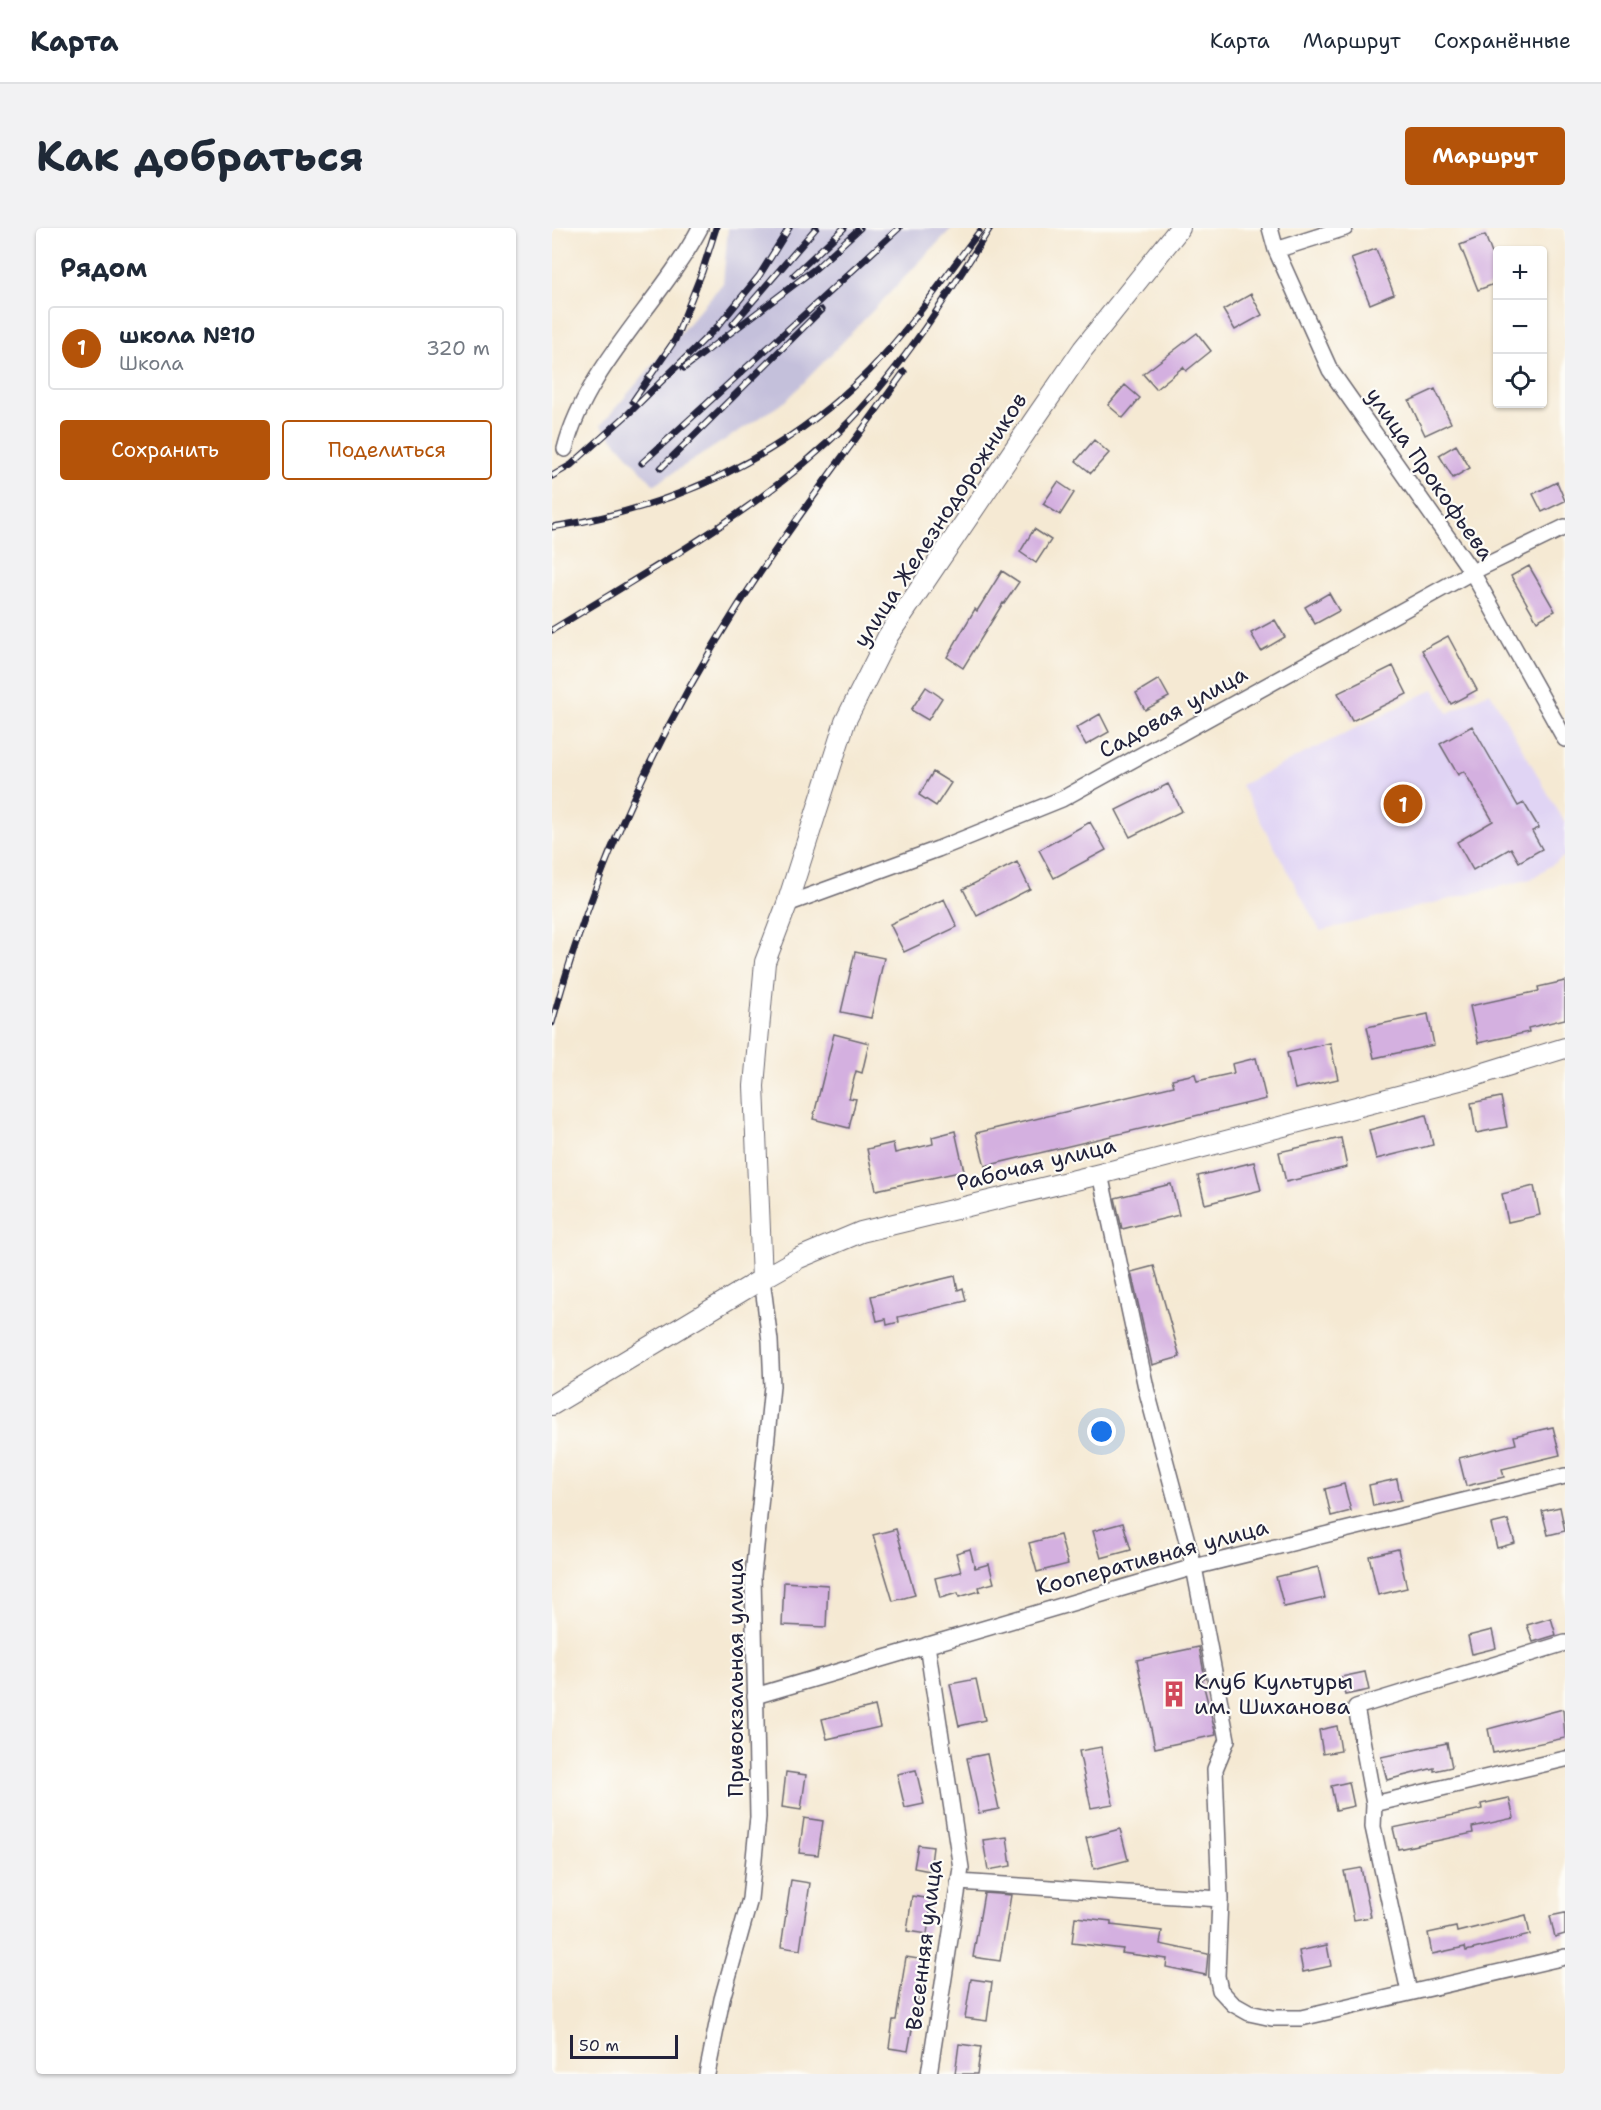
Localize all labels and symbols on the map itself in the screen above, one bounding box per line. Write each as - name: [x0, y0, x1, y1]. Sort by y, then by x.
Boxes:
- street label: улица Прокофьева: [1359, 382, 1501, 567]
- street label: улица Железнодорожников: [847, 387, 1033, 653]
- street label: Садовая улица: [1094, 659, 1253, 765]
- pin: 1: [1384, 782, 1422, 826]
- street label: Рабочая улица: [953, 1130, 1119, 1198]
- your location: [1087, 1417, 1116, 1446]
- street label: Кооперативная улица: [1033, 1512, 1272, 1602]
- street label: Привокзальная улица: [721, 1558, 750, 1797]
- place label: Клуб Культуры им. Шиханова: [1194, 1667, 1353, 1721]
- building icon: Клуб Культуры им. Шиханова: [1159, 1679, 1189, 1709]
- street label: Весенняя улица: [899, 1858, 949, 2032]
- scale bar: [570, 2032, 678, 2060]

